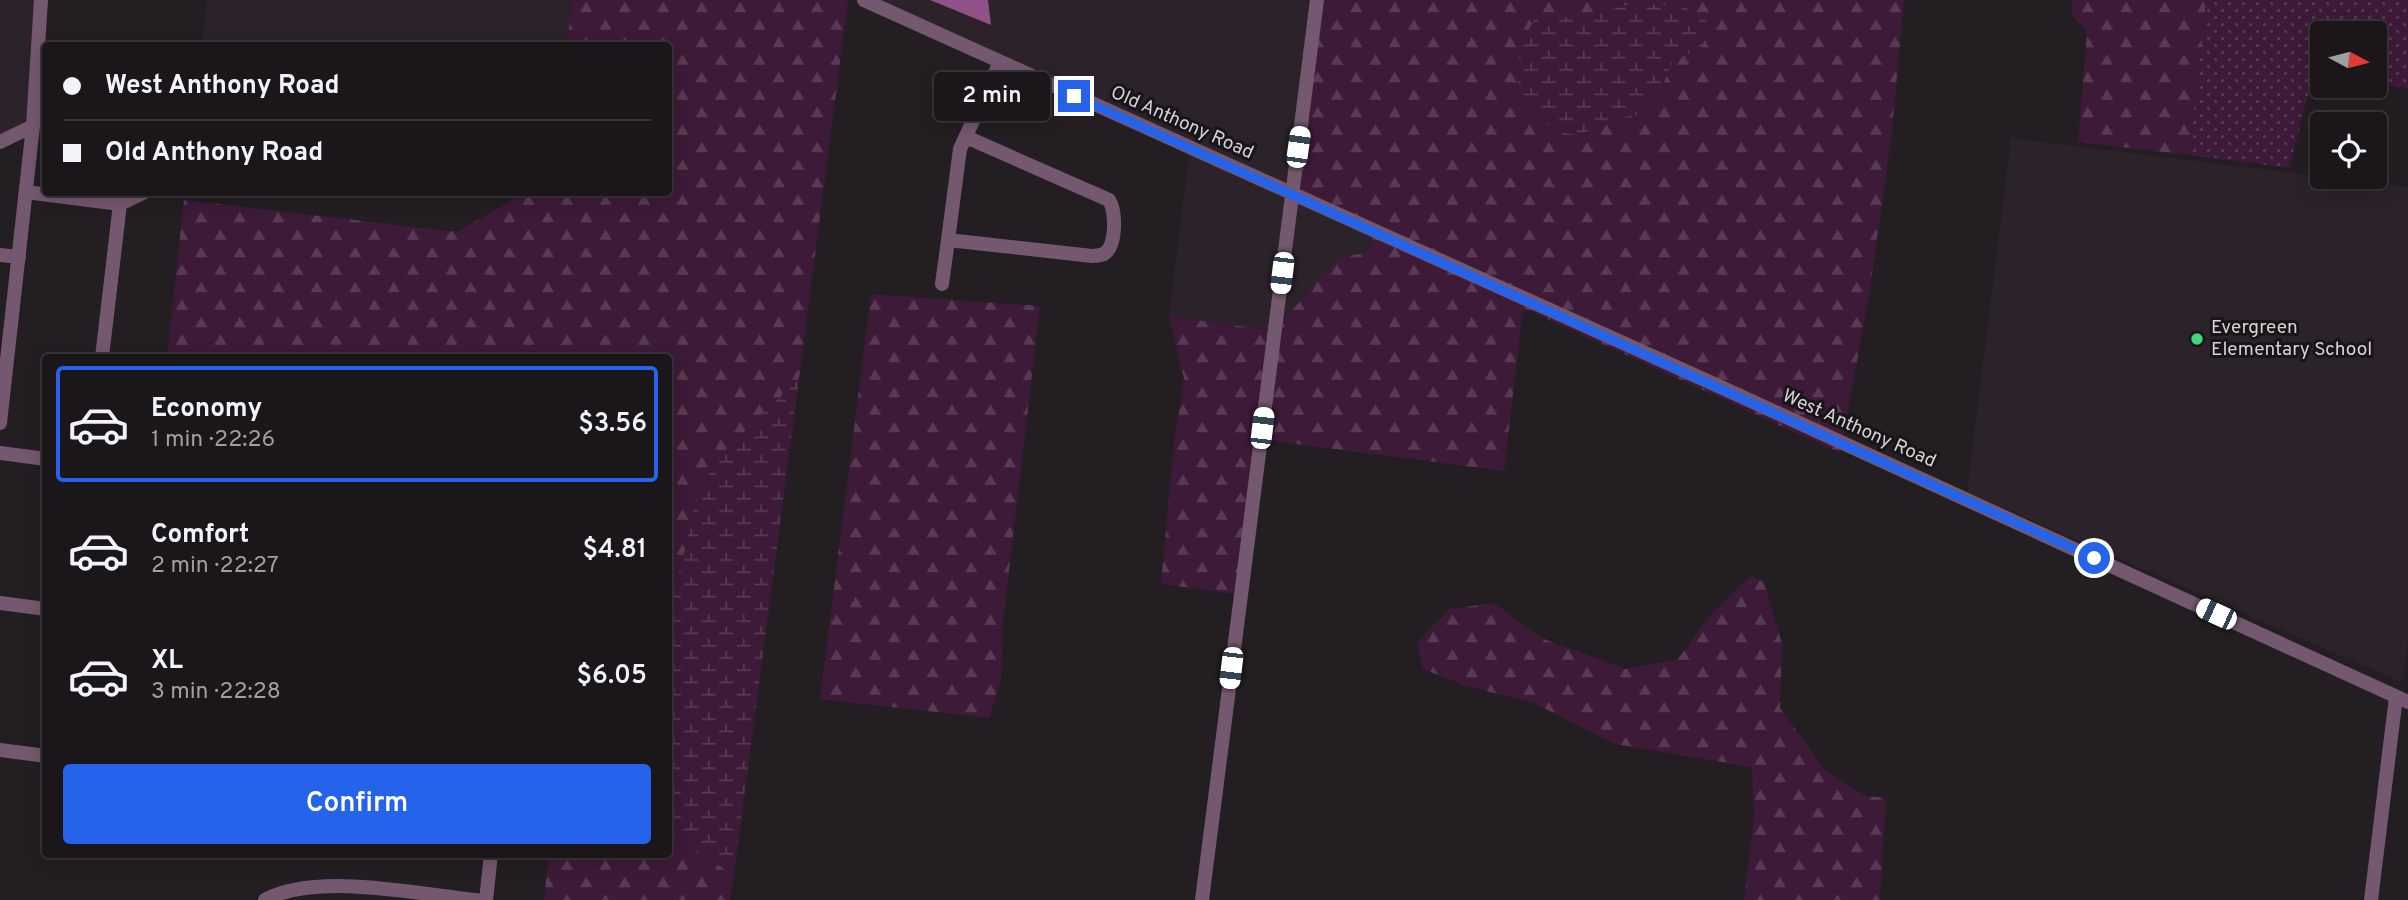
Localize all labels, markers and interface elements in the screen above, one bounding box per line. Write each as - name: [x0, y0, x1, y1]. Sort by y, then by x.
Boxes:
- north arrow: [2310, 21, 2387, 98]
- map controls: [2310, 21, 2387, 189]
- text: West Anthony Road: [105, 70, 340, 103]
- callout: 2 min: [934, 72, 1050, 120]
- route end: [1058, 80, 1090, 112]
- street label: Old Anthony Road: [1107, 81, 1257, 165]
- text: 2 min: [962, 82, 1022, 111]
- button: locate: [2310, 112, 2387, 189]
- car: [1285, 125, 1312, 169]
- text: Old Anthony Road: [105, 137, 323, 170]
- car: [1270, 251, 1295, 295]
- place label: Evergreen Elementary School: [2211, 316, 2372, 362]
- marker: Evergreen Elementary School: [2189, 331, 2205, 347]
- street label: West Anthony Road: [1778, 384, 1940, 474]
- icon: car: [67, 393, 130, 456]
- text: Economy: [151, 393, 262, 426]
- car: [1250, 406, 1275, 450]
- text: $3.56: [578, 408, 647, 441]
- text: 1 min · 22:26: [151, 426, 275, 455]
- icon: car: [67, 519, 130, 582]
- text: Comfort: [151, 519, 249, 552]
- text: $4.81: [582, 534, 647, 567]
- route start: [2078, 542, 2110, 574]
- text: 2 min · 22:27: [151, 552, 279, 581]
- car: [2193, 596, 2240, 632]
- icon: car: [67, 645, 130, 708]
- text: XL: [151, 645, 183, 678]
- car: [1219, 646, 1244, 690]
- text: $6.05: [577, 660, 647, 693]
- text: 3 min · 22:28: [151, 678, 281, 707]
- button: Confirm: [63, 764, 651, 844]

